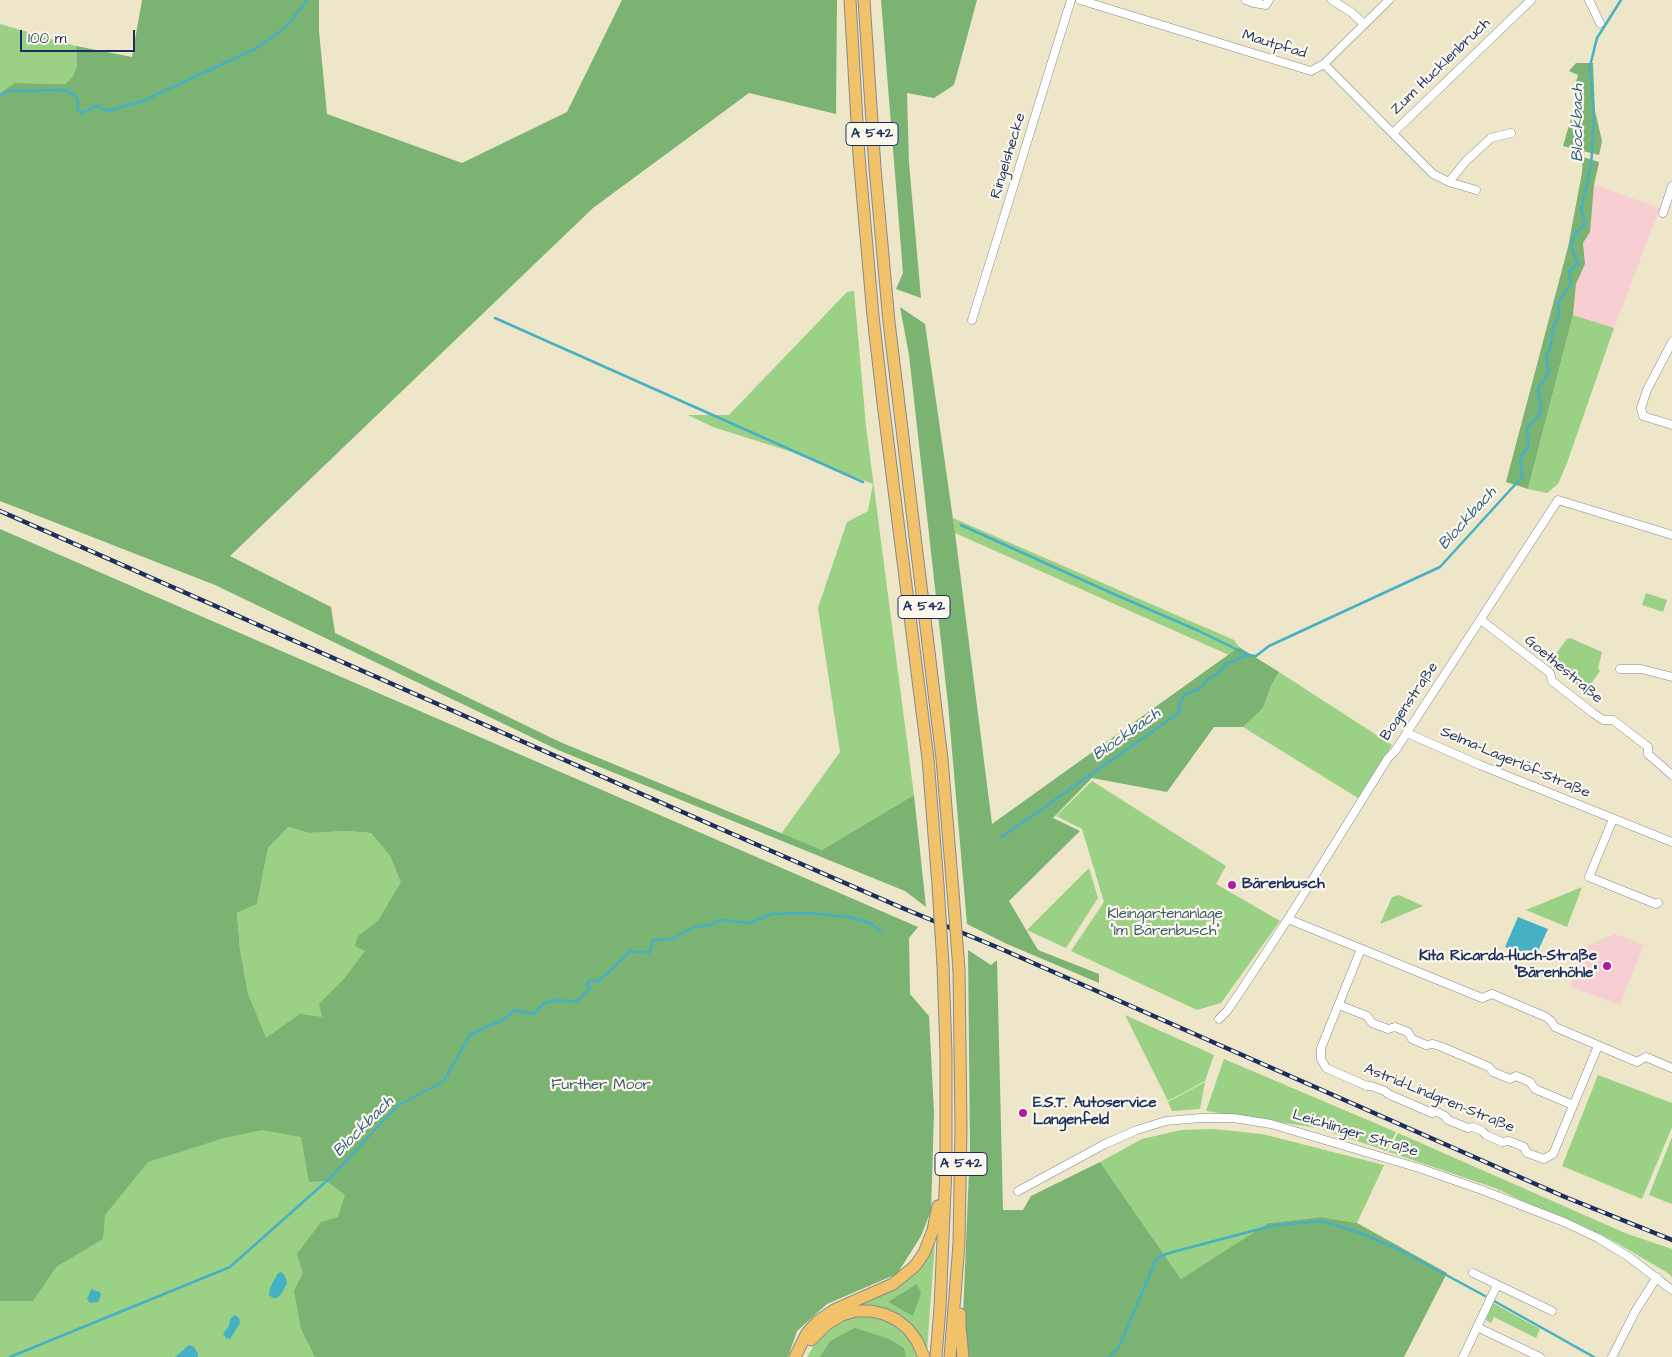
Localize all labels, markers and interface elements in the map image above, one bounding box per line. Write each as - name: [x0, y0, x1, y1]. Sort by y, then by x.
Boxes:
- street label: Zum Hucklenbruch: [1387, 15, 1495, 119]
- scale bar: [22, 20, 138, 52]
- street label: Mautpfad: [1240, 27, 1308, 63]
- text: 100 m: [28, 28, 67, 49]
- water label: Blockbach: [1569, 84, 1589, 162]
- street label: Ringelshecke: [987, 111, 1031, 201]
- road number: A 542: [846, 122, 898, 146]
- water label: Blockbach: [1435, 484, 1501, 554]
- road number: A 542: [898, 596, 950, 618]
- street label: Goethestraße: [1520, 632, 1606, 708]
- street label: Bogenstraße: [1377, 659, 1443, 745]
- water label: Blockbach: [1090, 705, 1164, 765]
- street label: Selma-Lagerlöf-Straße: [1437, 723, 1593, 803]
- place label: Bärenbusch: [1242, 876, 1325, 894]
- marker: Bärenbusch: [1226, 879, 1238, 891]
- park label: Kleingartenanlage "Im Bärenbusch": [1107, 906, 1223, 941]
- place label: Kita Ricarda-Huch-Straße "Bärenhöhle": [1419, 948, 1597, 983]
- marker: Kita Ricarda-Huch-Straße "Bärenhöhle": [1601, 960, 1613, 972]
- street label: Astrid-Lindgren-Straße: [1361, 1061, 1517, 1137]
- park label: Further Moor: [551, 1077, 651, 1095]
- water label: Blockbach: [330, 1093, 398, 1161]
- place label: E.S.T. Autoservice Langenfeld: [1033, 1095, 1157, 1130]
- street label: Leichlinger Straße: [1290, 1106, 1420, 1162]
- marker: E.S.T. Autoservice Langenfeld: [1017, 1107, 1029, 1119]
- road number: A 542: [935, 1152, 987, 1176]

